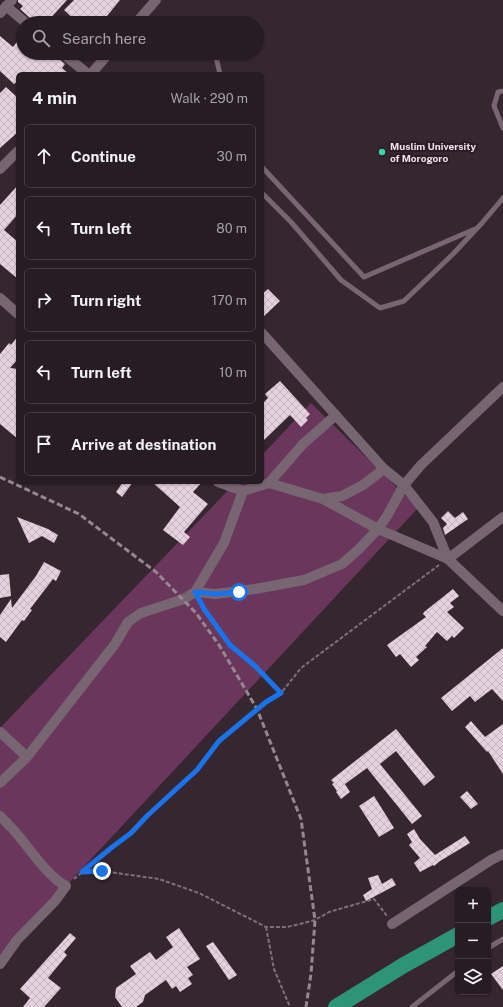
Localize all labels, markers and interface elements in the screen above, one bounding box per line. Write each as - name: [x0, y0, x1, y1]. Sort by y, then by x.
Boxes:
- search box: [16, 16, 264, 60]
- icon: search: [30, 27, 52, 49]
- text: Search here: [62, 30, 146, 47]
- text: 4 min: [32, 88, 77, 108]
- text: Walk · 290 m: [170, 91, 248, 106]
- place label: Muslim University of Morogoro: [390, 140, 476, 164]
- icon: ahead: [33, 145, 55, 167]
- marker: Muslim University of Morogoro: [377, 147, 387, 157]
- text: Continue: [71, 148, 136, 165]
- text: 30 m: [217, 149, 247, 164]
- icon: left: [33, 217, 55, 239]
- text: Turn left: [71, 220, 132, 237]
- text: 80 m: [216, 221, 247, 236]
- icon: right: [33, 289, 55, 311]
- text: Turn right: [71, 292, 141, 309]
- text: 170 m: [212, 293, 247, 308]
- icon: left: [33, 361, 55, 383]
- text: Turn left: [71, 364, 132, 381]
- text: 10 m: [219, 365, 247, 380]
- icon: arrive: [33, 433, 55, 455]
- text: Arrive at destination: [71, 436, 216, 453]
- route start: [230, 583, 248, 601]
- route end: [93, 862, 111, 880]
- map controls: [455, 887, 491, 995]
- button: +: [455, 887, 491, 923]
- button: −: [455, 923, 491, 959]
- button: layers: [455, 959, 491, 995]

